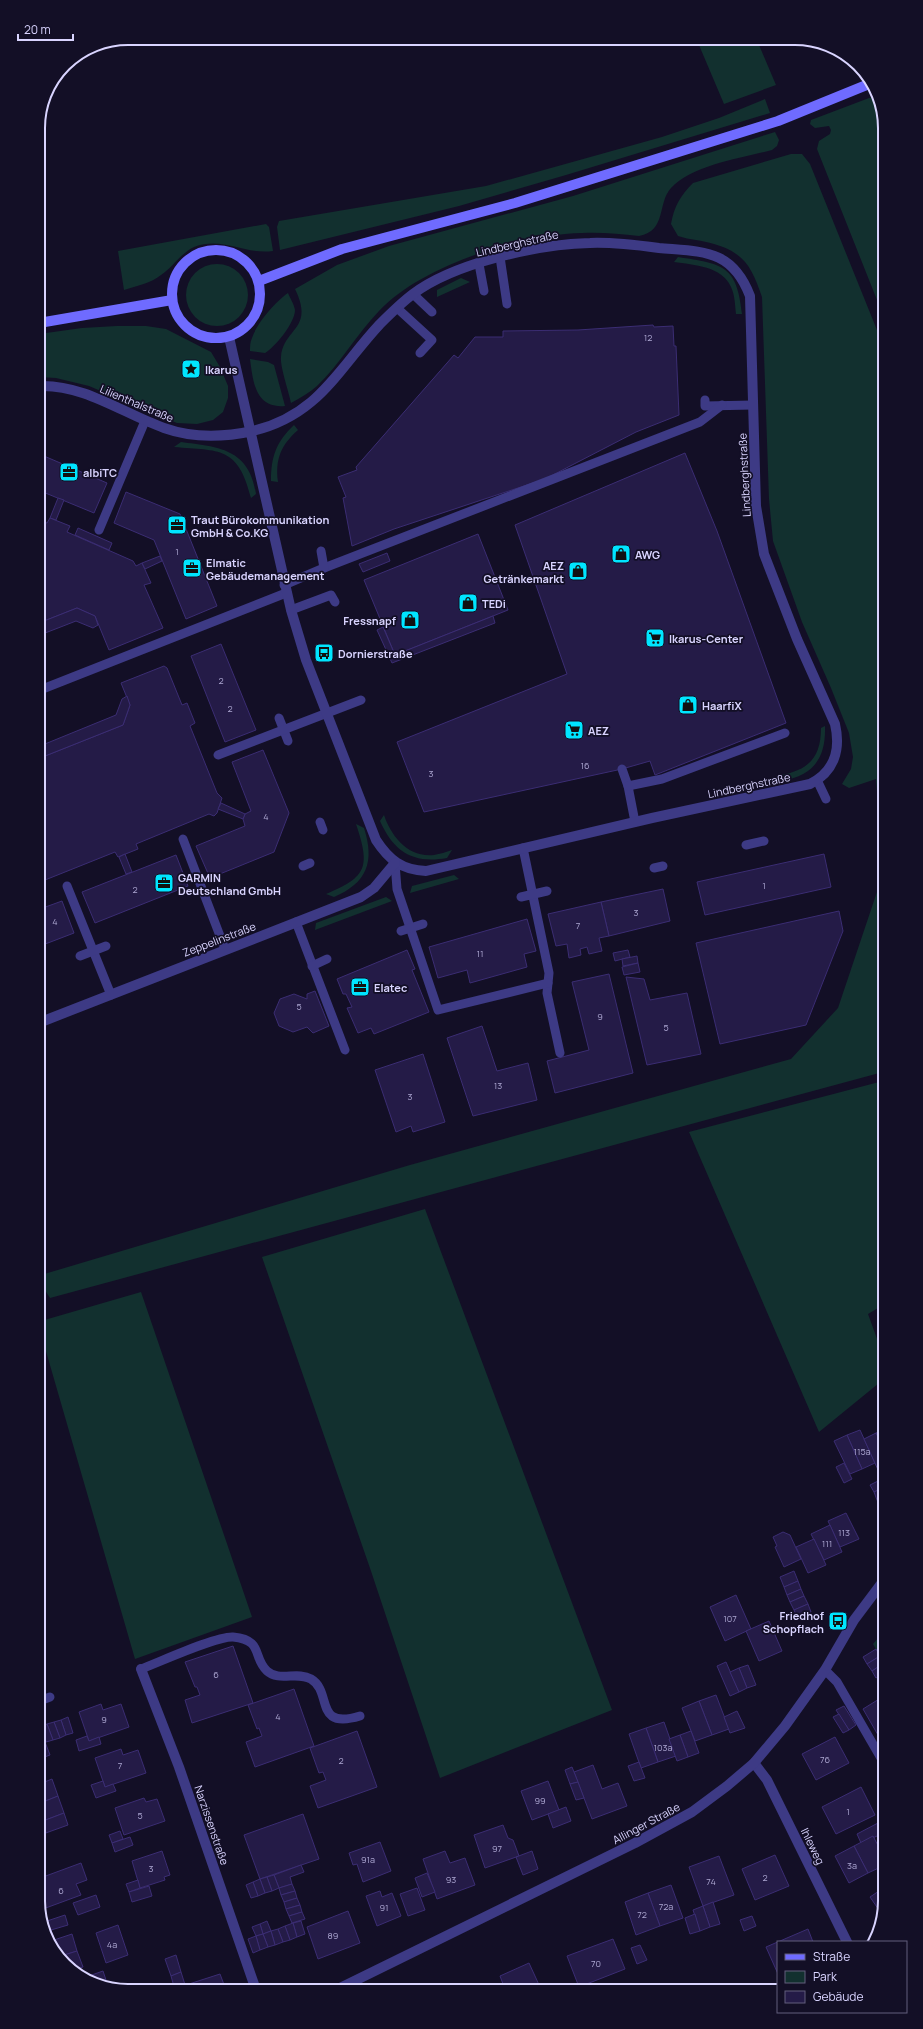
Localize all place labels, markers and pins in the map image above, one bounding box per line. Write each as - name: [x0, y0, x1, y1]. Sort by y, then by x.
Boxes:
- place icon: Ikarus: [180, 358, 202, 380]
- place label: Ikarus: [205, 362, 238, 377]
- office icon: albiTC: [58, 461, 80, 483]
- place label: albiTC: [83, 465, 117, 480]
- place label: Traut Bürokommunikation GmbH & Co.KG: [191, 512, 330, 540]
- office icon: Traut Bürokommunikation GmbH & Co.KG: [166, 514, 188, 536]
- shop icon: AWG: [610, 543, 632, 565]
- place label: AWG: [635, 547, 660, 562]
- place label: Elmatic Gebäudemanagement: [206, 555, 325, 583]
- office icon: Elmatic Gebäudemanagement: [181, 557, 203, 579]
- place label: AEZ Getränkemarkt: [484, 558, 564, 586]
- shop icon: AEZ Getränkemarkt: [567, 560, 589, 582]
- shop icon: TEDi: [457, 592, 479, 614]
- place label: TEDi: [482, 596, 506, 611]
- shop icon: Fressnapf: [399, 609, 421, 631]
- place label: Fressnapf: [343, 613, 397, 628]
- supermarket icon: Ikarus-Center: [644, 627, 666, 649]
- place label: Ikarus-Center: [669, 631, 744, 646]
- bus stop icon: Dornierstraße: [313, 642, 335, 664]
- place label: Dornierstraße: [338, 646, 413, 661]
- shop icon: HaarfiX: [677, 694, 699, 716]
- place label: HaarfiX: [702, 698, 742, 713]
- supermarket icon: AEZ: [563, 719, 585, 741]
- place label: AEZ: [588, 723, 609, 738]
- place label: GARMIN Deutschland GmbH: [178, 870, 281, 898]
- office icon: GARMIN Deutschland GmbH: [153, 872, 175, 894]
- office icon: Elatec: [349, 976, 371, 998]
- place label: Elatec: [374, 980, 407, 995]
- place label: Friedhof Schopflach: [763, 1608, 825, 1636]
- bus stop icon: Friedhof Schopflach: [827, 1610, 849, 1632]

